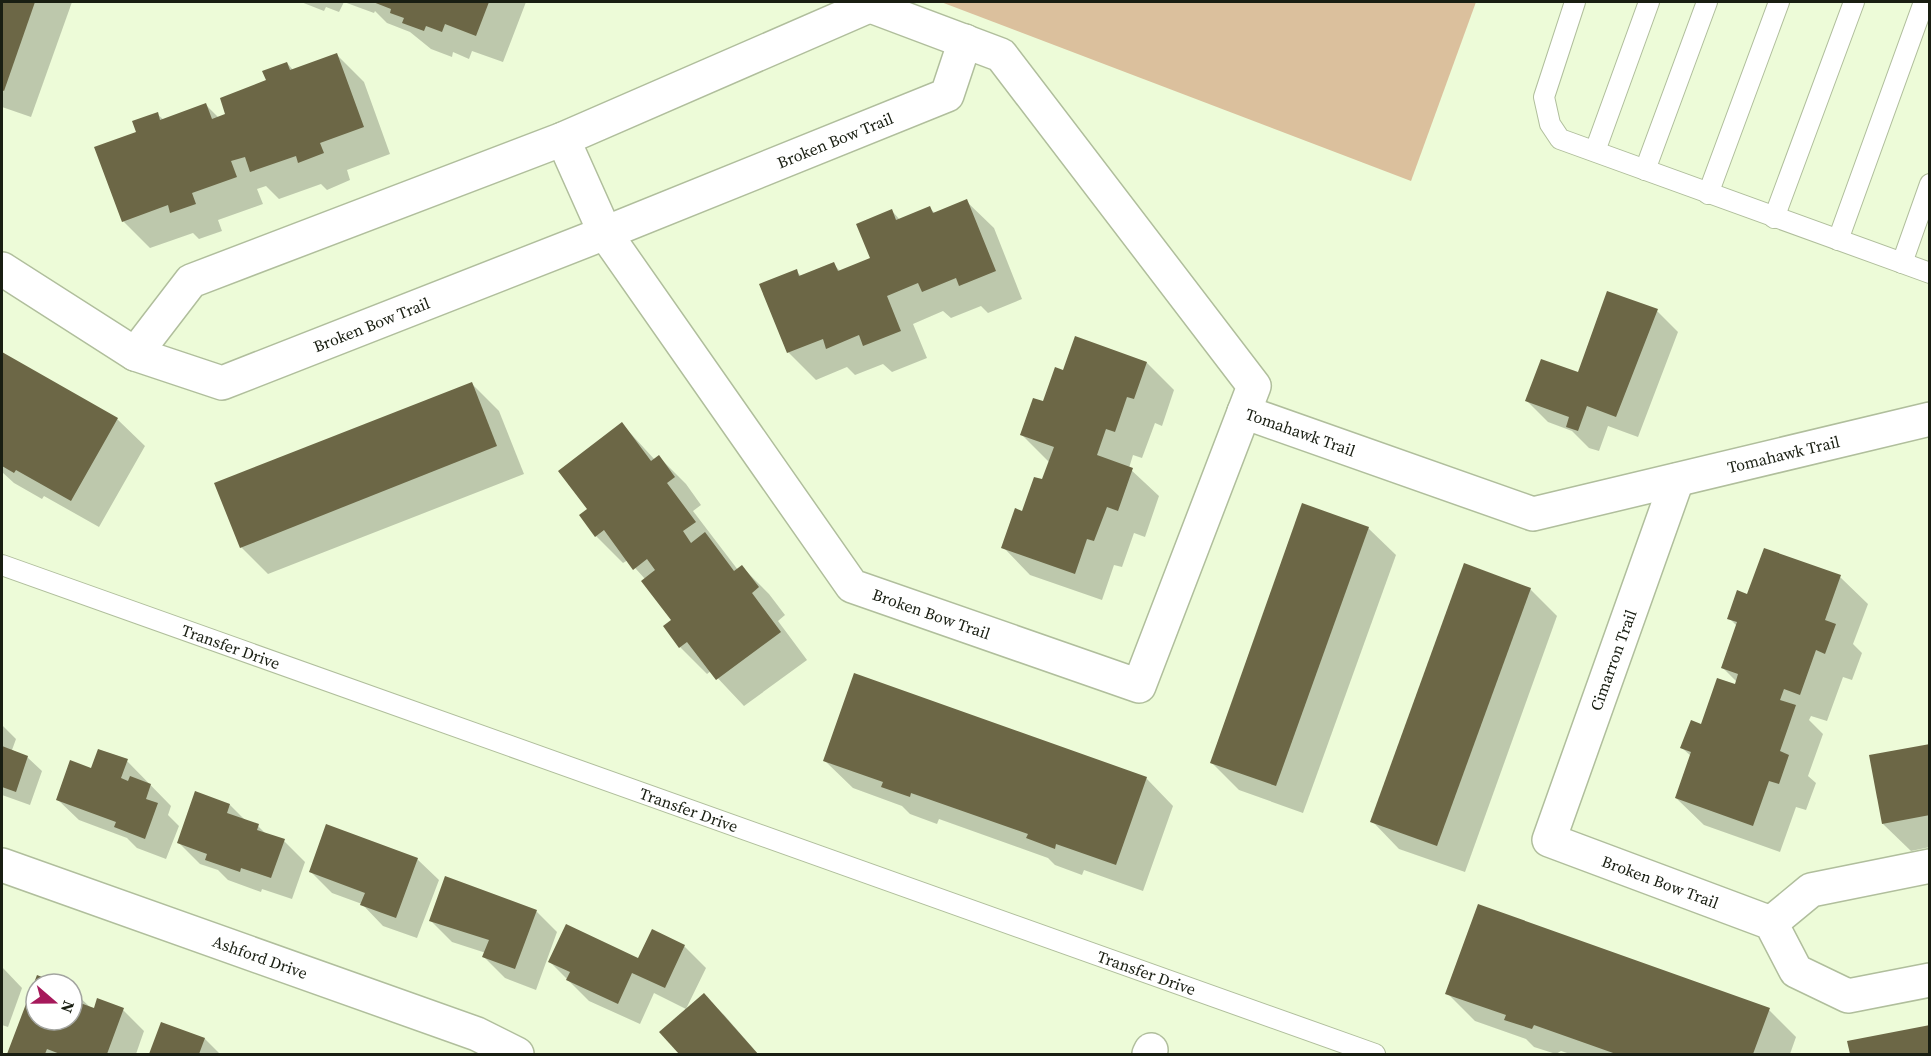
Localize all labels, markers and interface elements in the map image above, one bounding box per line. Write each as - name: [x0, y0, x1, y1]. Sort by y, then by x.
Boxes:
- street label: Broken Bow Trail: [774, 107, 897, 173]
- street label: Broken Bow Trail: [310, 292, 433, 357]
- street label: Tomahawk Trail: [1243, 402, 1359, 462]
- street label: Tomahawk Trail: [1725, 430, 1842, 478]
- street label: Broken Bow Trail: [870, 583, 994, 644]
- street label: Cimarron Trail: [1585, 606, 1642, 714]
- street label: Transfer Drive: [179, 619, 283, 674]
- street label: Transfer Drive: [636, 782, 741, 837]
- street label: Broken Bow Trail: [1599, 850, 1722, 914]
- street label: Ashford Drive: [210, 930, 311, 984]
- street label: Transfer Drive: [1094, 945, 1199, 1000]
- north arrow: [24, 972, 84, 1032]
- text: N: [56, 998, 80, 1017]

